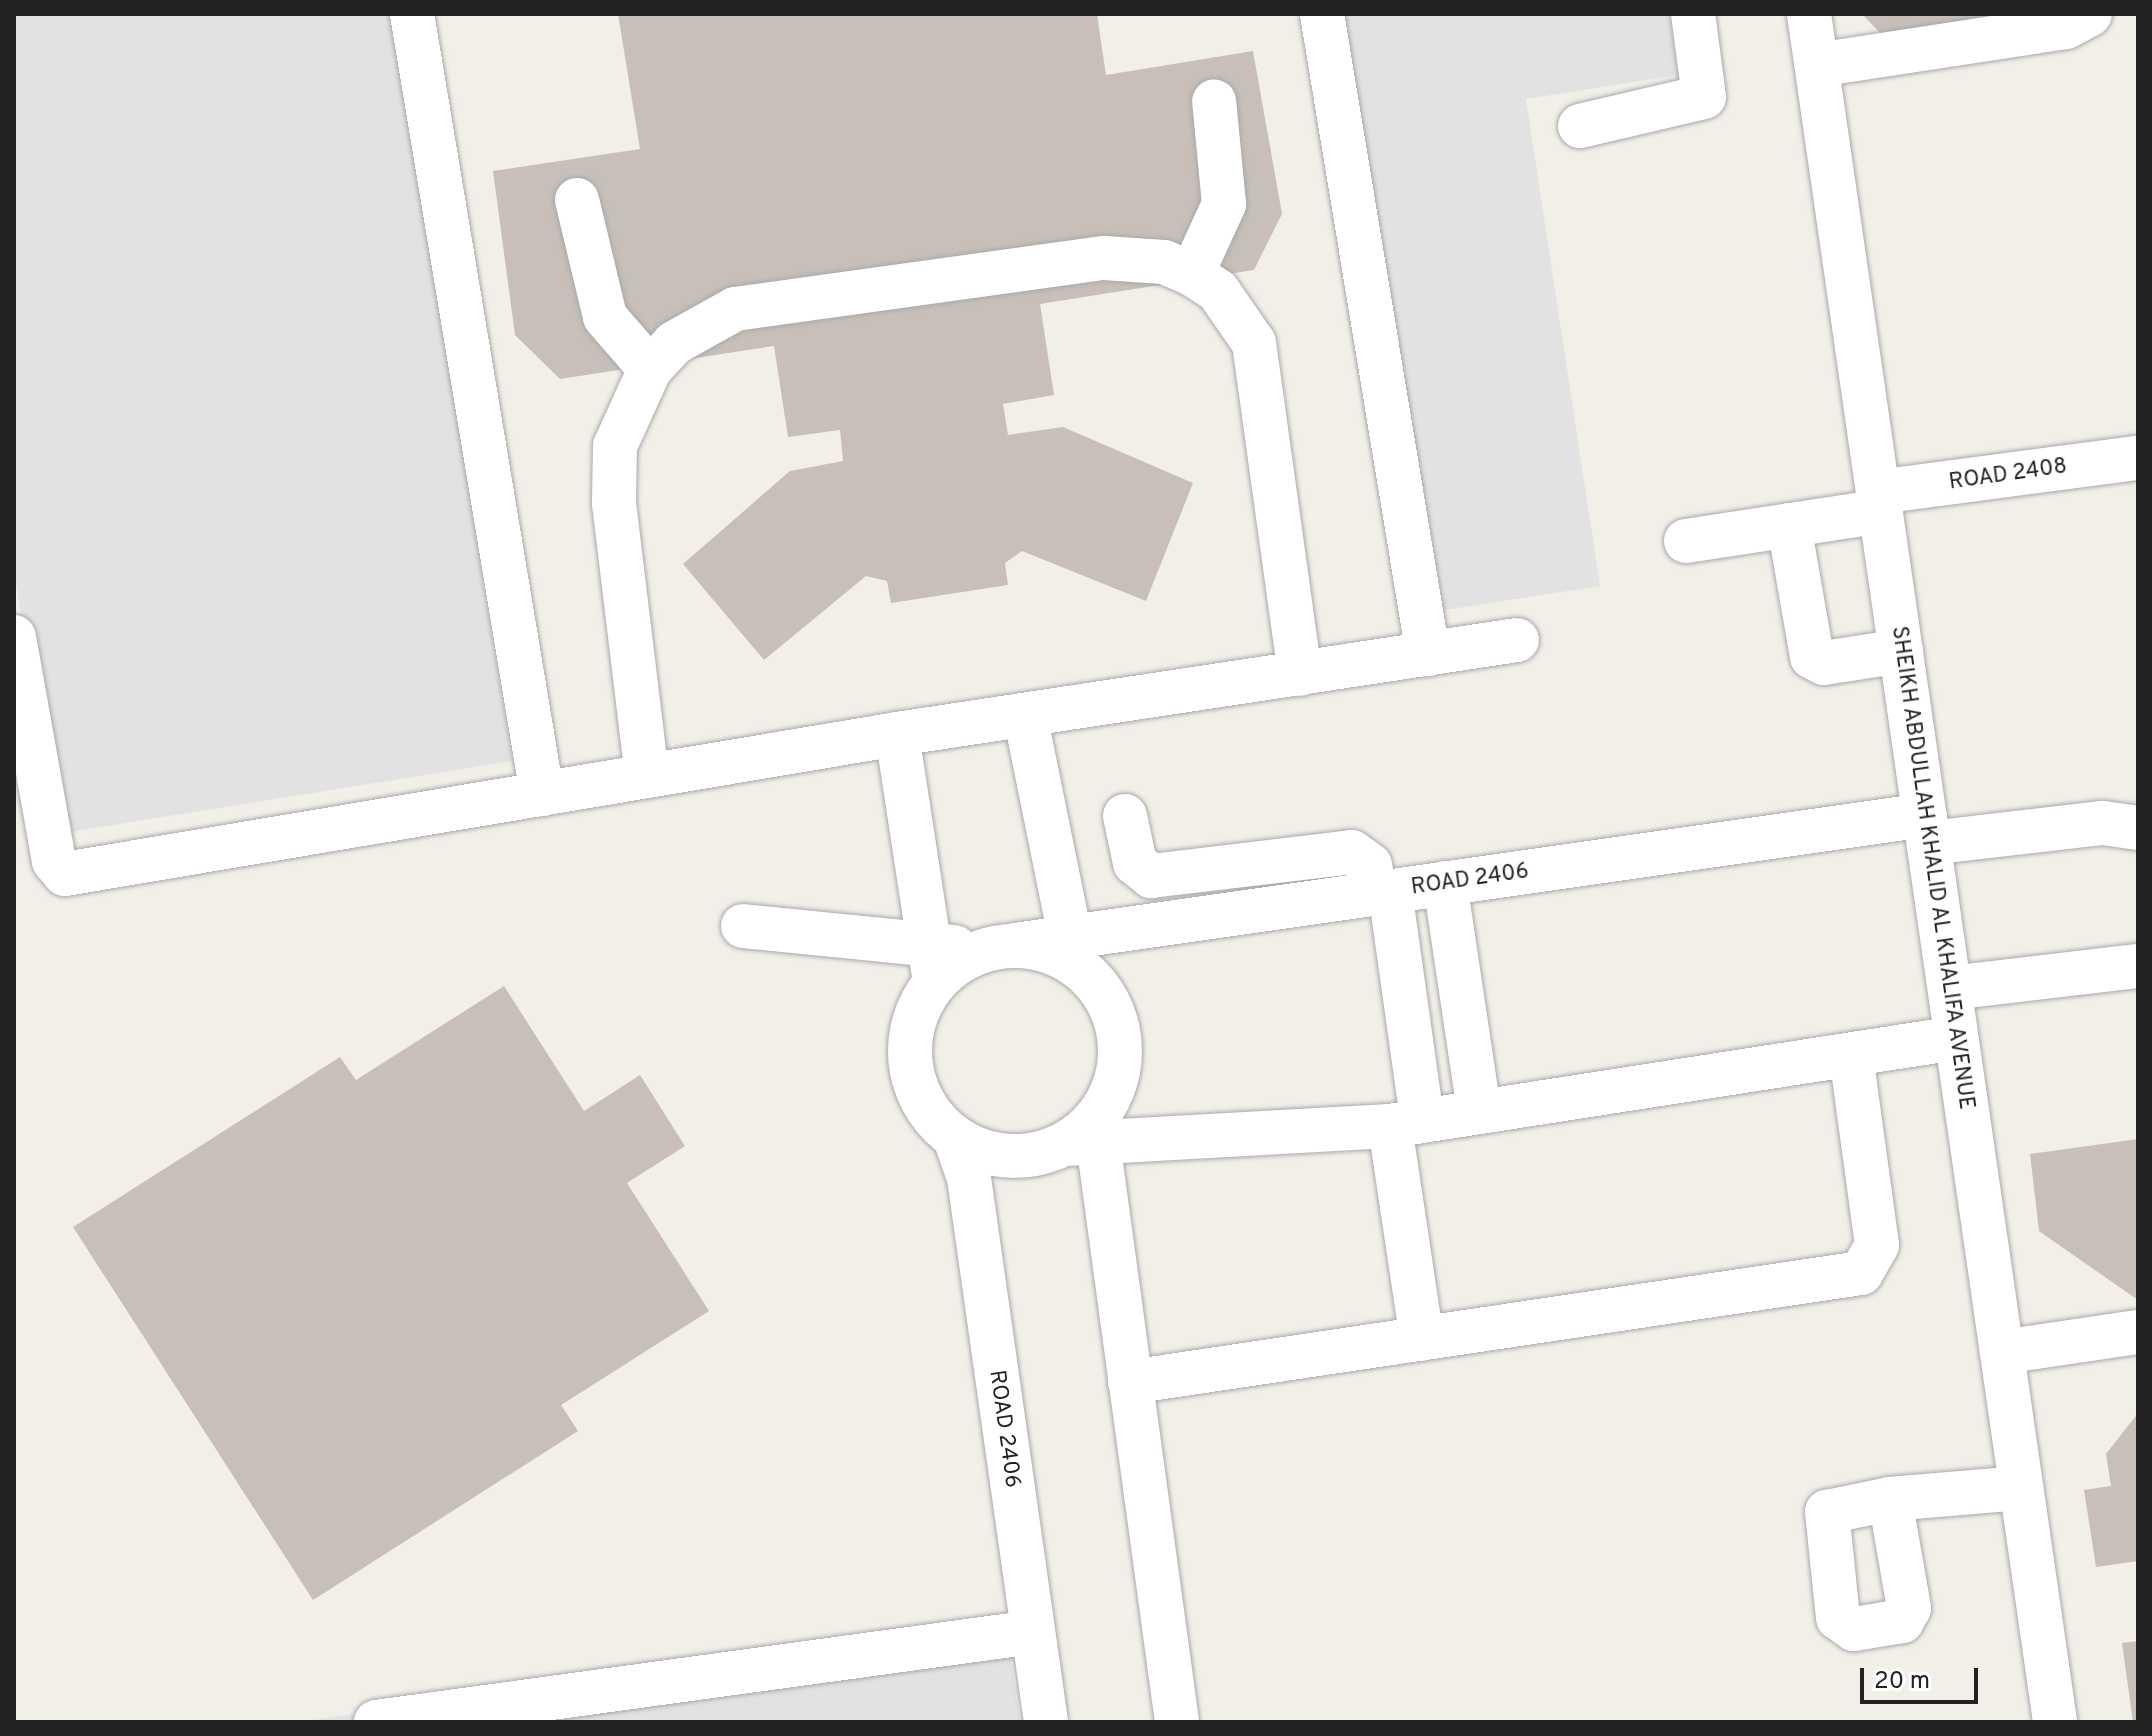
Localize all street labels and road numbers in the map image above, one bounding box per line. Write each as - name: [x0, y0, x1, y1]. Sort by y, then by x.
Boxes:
- street label: ROAD 2408: [1947, 454, 2069, 496]
- street label: SHEIKH ABDULLAH KHALID AL KHALIFA AVENUE: [1885, 623, 1979, 1113]
- street label: ROAD 2406: [1409, 859, 1531, 901]
- street label: ROAD 2406: [983, 1368, 1025, 1490]

